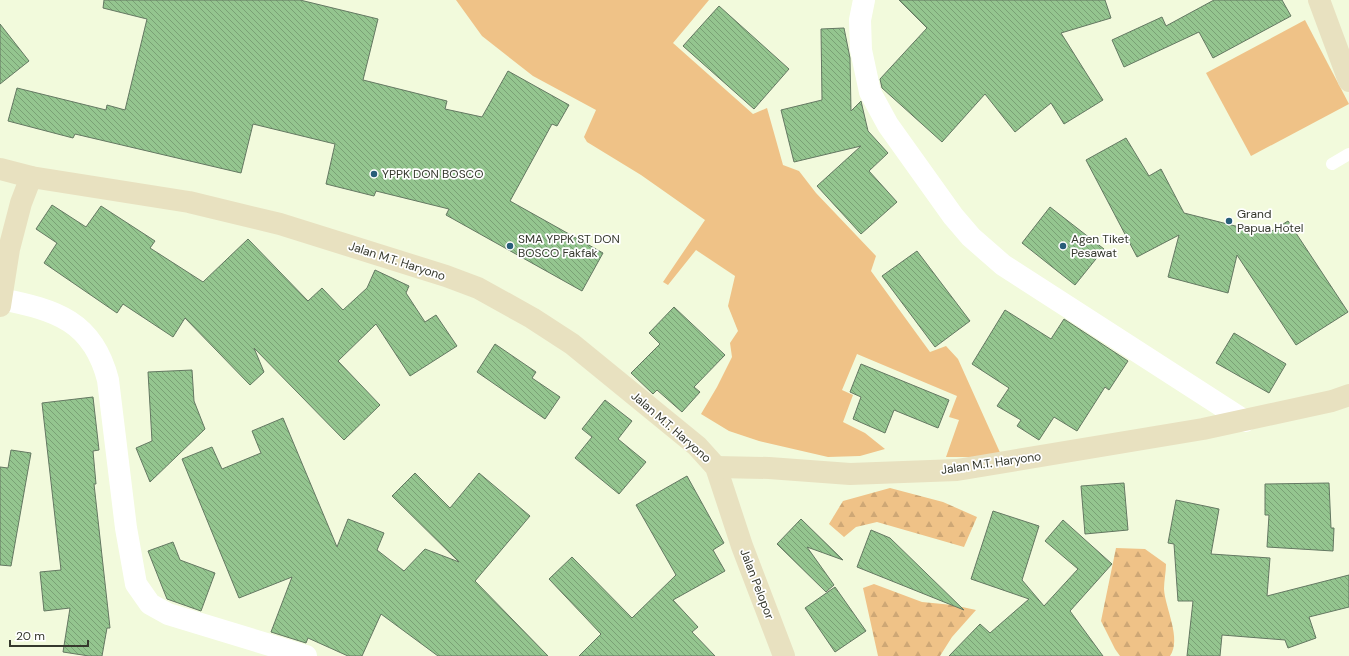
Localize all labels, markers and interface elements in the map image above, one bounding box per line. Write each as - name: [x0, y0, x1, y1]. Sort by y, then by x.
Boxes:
- place label: YPPK DON BOSCO: [382, 166, 484, 182]
- marker: YPPK DON BOSCO: [369, 169, 379, 179]
- place label: Grand Papua Hotel: [1237, 206, 1303, 236]
- marker: Grand Papua Hotel: [1224, 216, 1234, 226]
- place label: SMA YPPK ST DON BOSCO Fakfak: [518, 231, 620, 261]
- place label: Agen Tiket Pesawat: [1071, 231, 1129, 261]
- street label: Jalan M.T. Haryono: [346, 238, 448, 284]
- marker: SMA YPPK ST DON BOSCO Fakfak: [505, 241, 515, 251]
- marker: Agen Tiket Pesawat: [1058, 241, 1068, 251]
- street label: Jalan M.T. Haryono: [628, 388, 714, 466]
- street label: Jalan M.T. Haryono: [940, 448, 1042, 478]
- street label: Jalan Pelopor: [736, 547, 778, 622]
- scale bar: [10, 622, 88, 648]
- text: 20 m: [16, 628, 45, 644]

